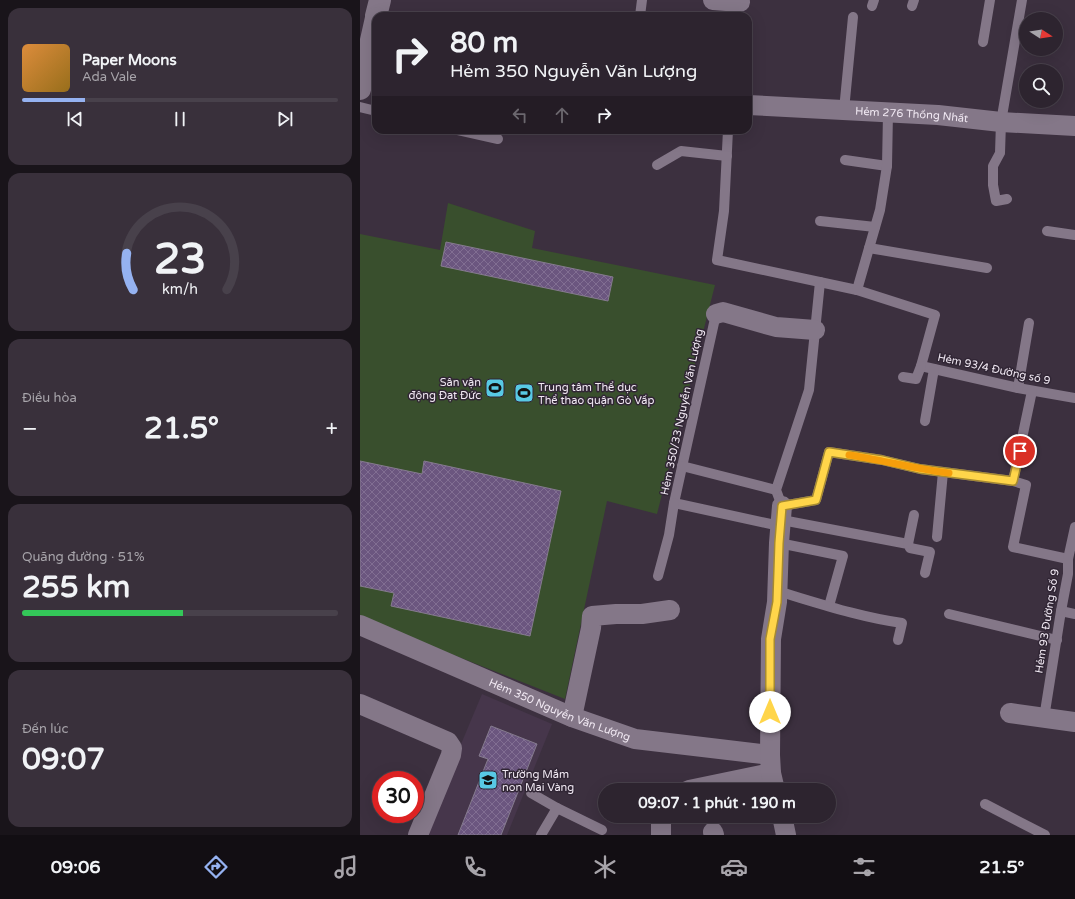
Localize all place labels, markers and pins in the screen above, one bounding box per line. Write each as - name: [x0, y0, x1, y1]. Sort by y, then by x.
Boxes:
- place label: Sân vận động Đạt Đức: [409, 376, 481, 402]
- sports icon: Sân vận động Đạt Đức: [484, 377, 506, 399]
- place label: Trung tâm Thể dục Thể thao quận Gò Vấp: [538, 381, 655, 407]
- sports icon: Trung tâm Thể dục Thể thao quận Gò Vấp: [513, 382, 535, 404]
- pin: [1003, 434, 1037, 468]
- place label: Trường Mầm non Mai Vàng: [502, 768, 574, 794]
- school or university icon: Trường Mầm non Mai Vàng: [477, 769, 499, 791]

